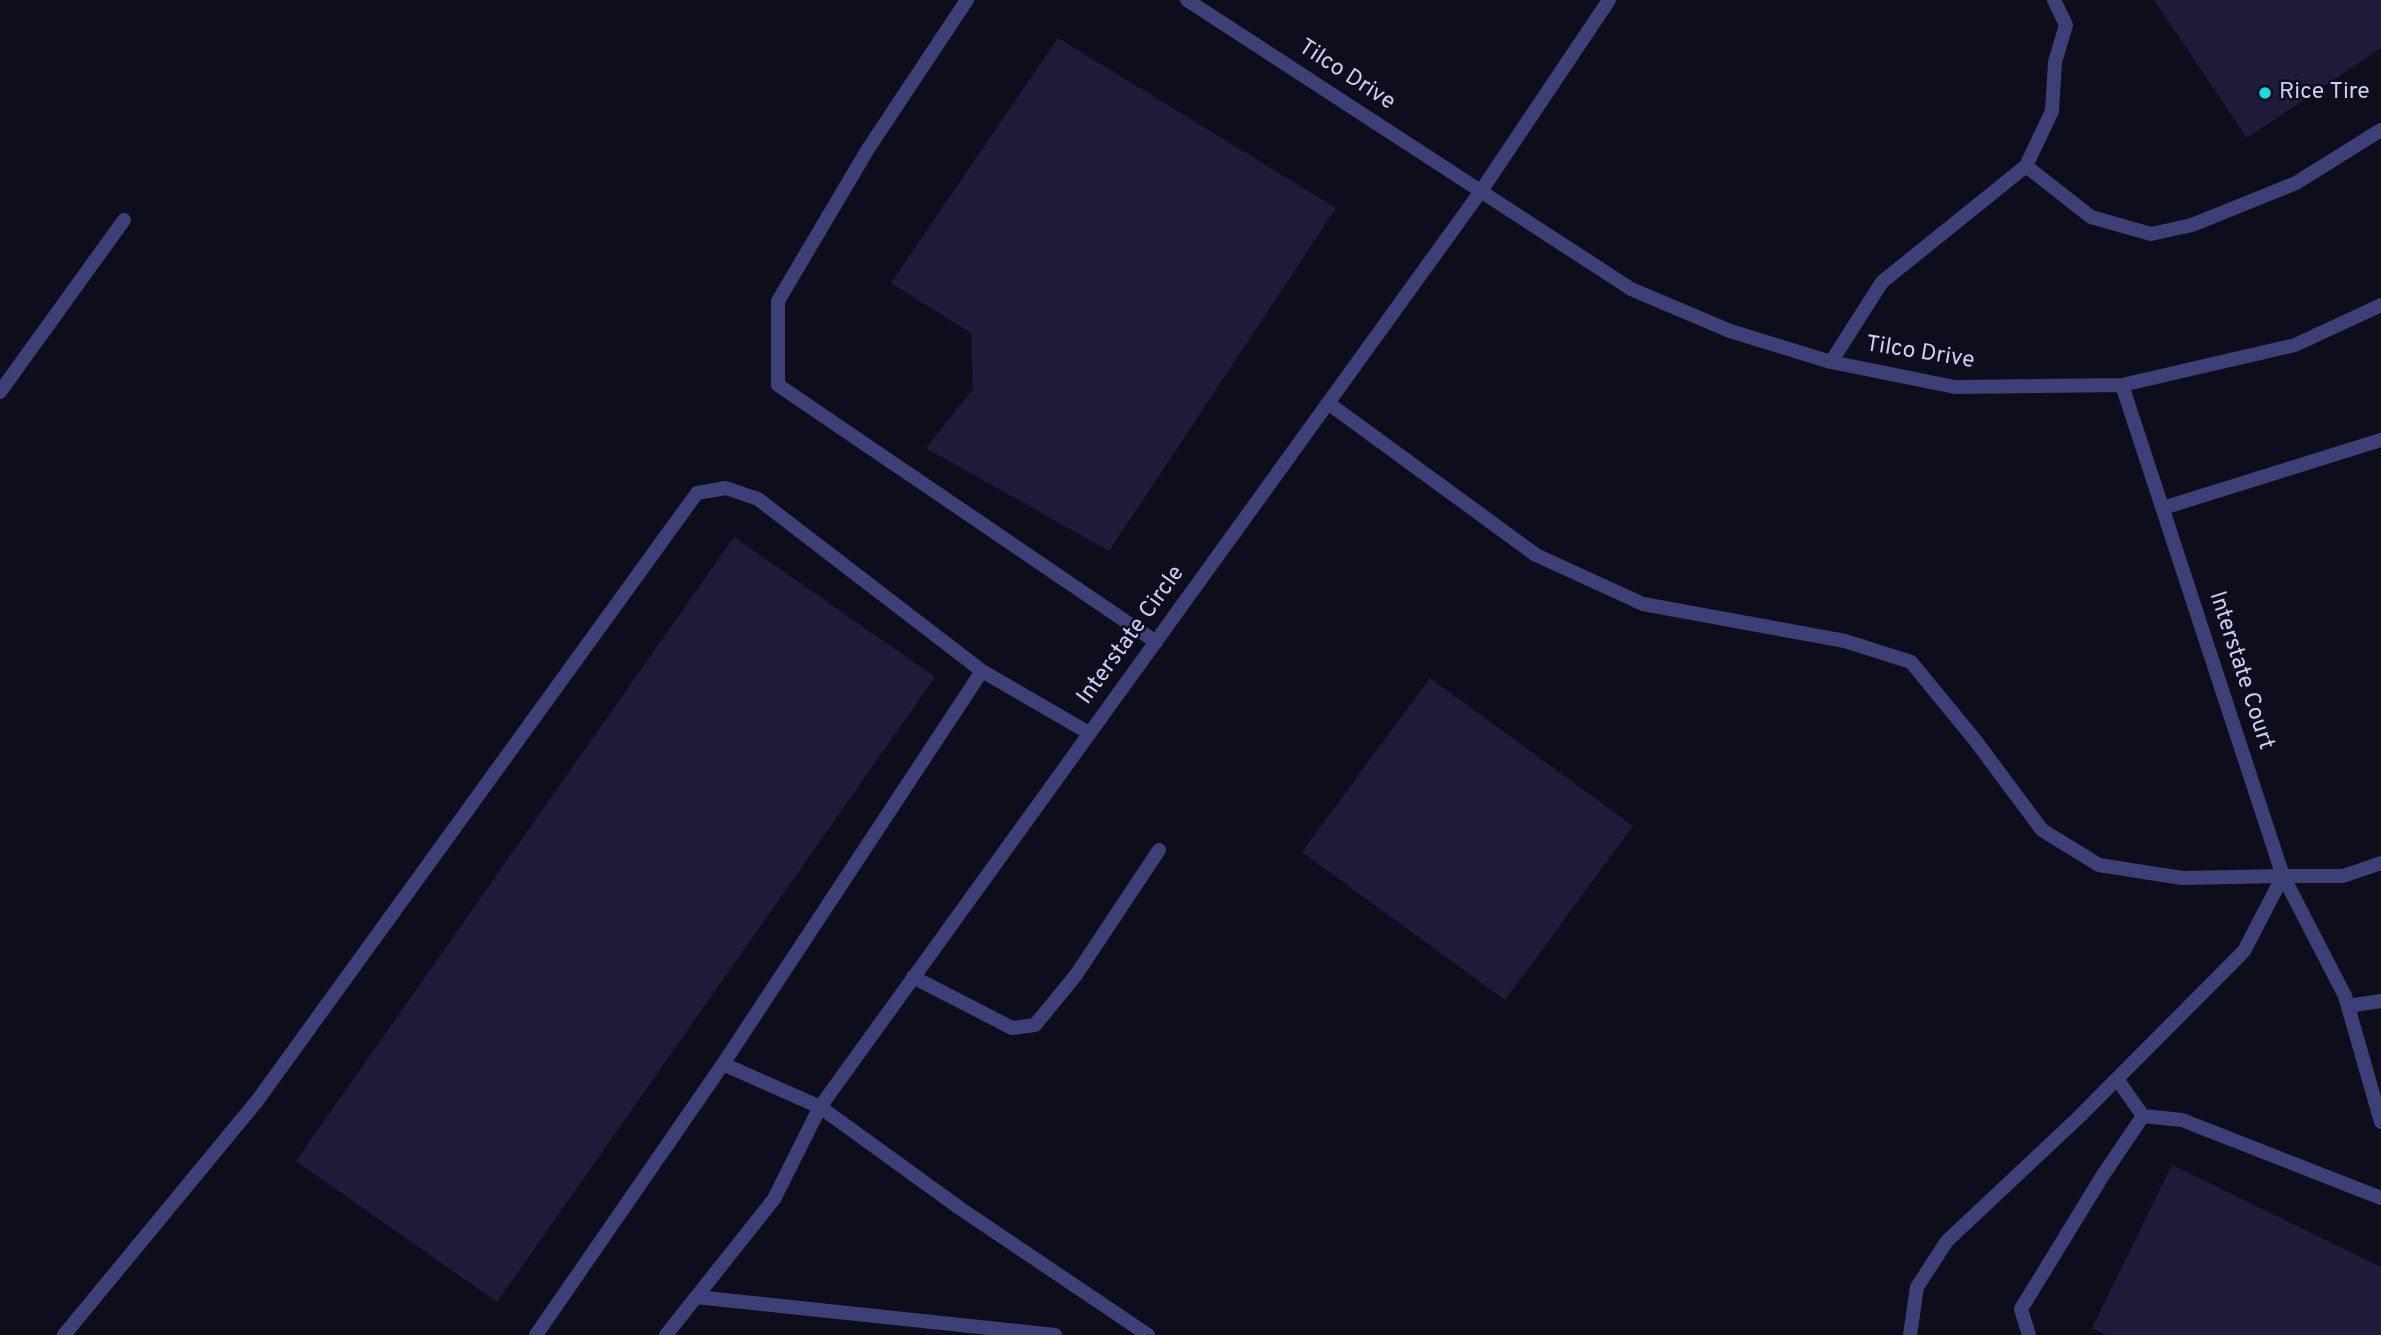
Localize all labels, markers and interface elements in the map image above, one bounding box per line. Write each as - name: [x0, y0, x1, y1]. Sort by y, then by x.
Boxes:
- street label: Tilco Drive: [1292, 35, 1400, 117]
- place label: Rice Tire: [2279, 79, 2370, 107]
- marker: Rice Tire: [2257, 85, 2273, 101]
- street label: Tilco Drive: [1864, 332, 1976, 376]
- street label: Interstate Circle: [1072, 561, 1192, 711]
- street label: Interstate Court: [2201, 588, 2279, 754]

